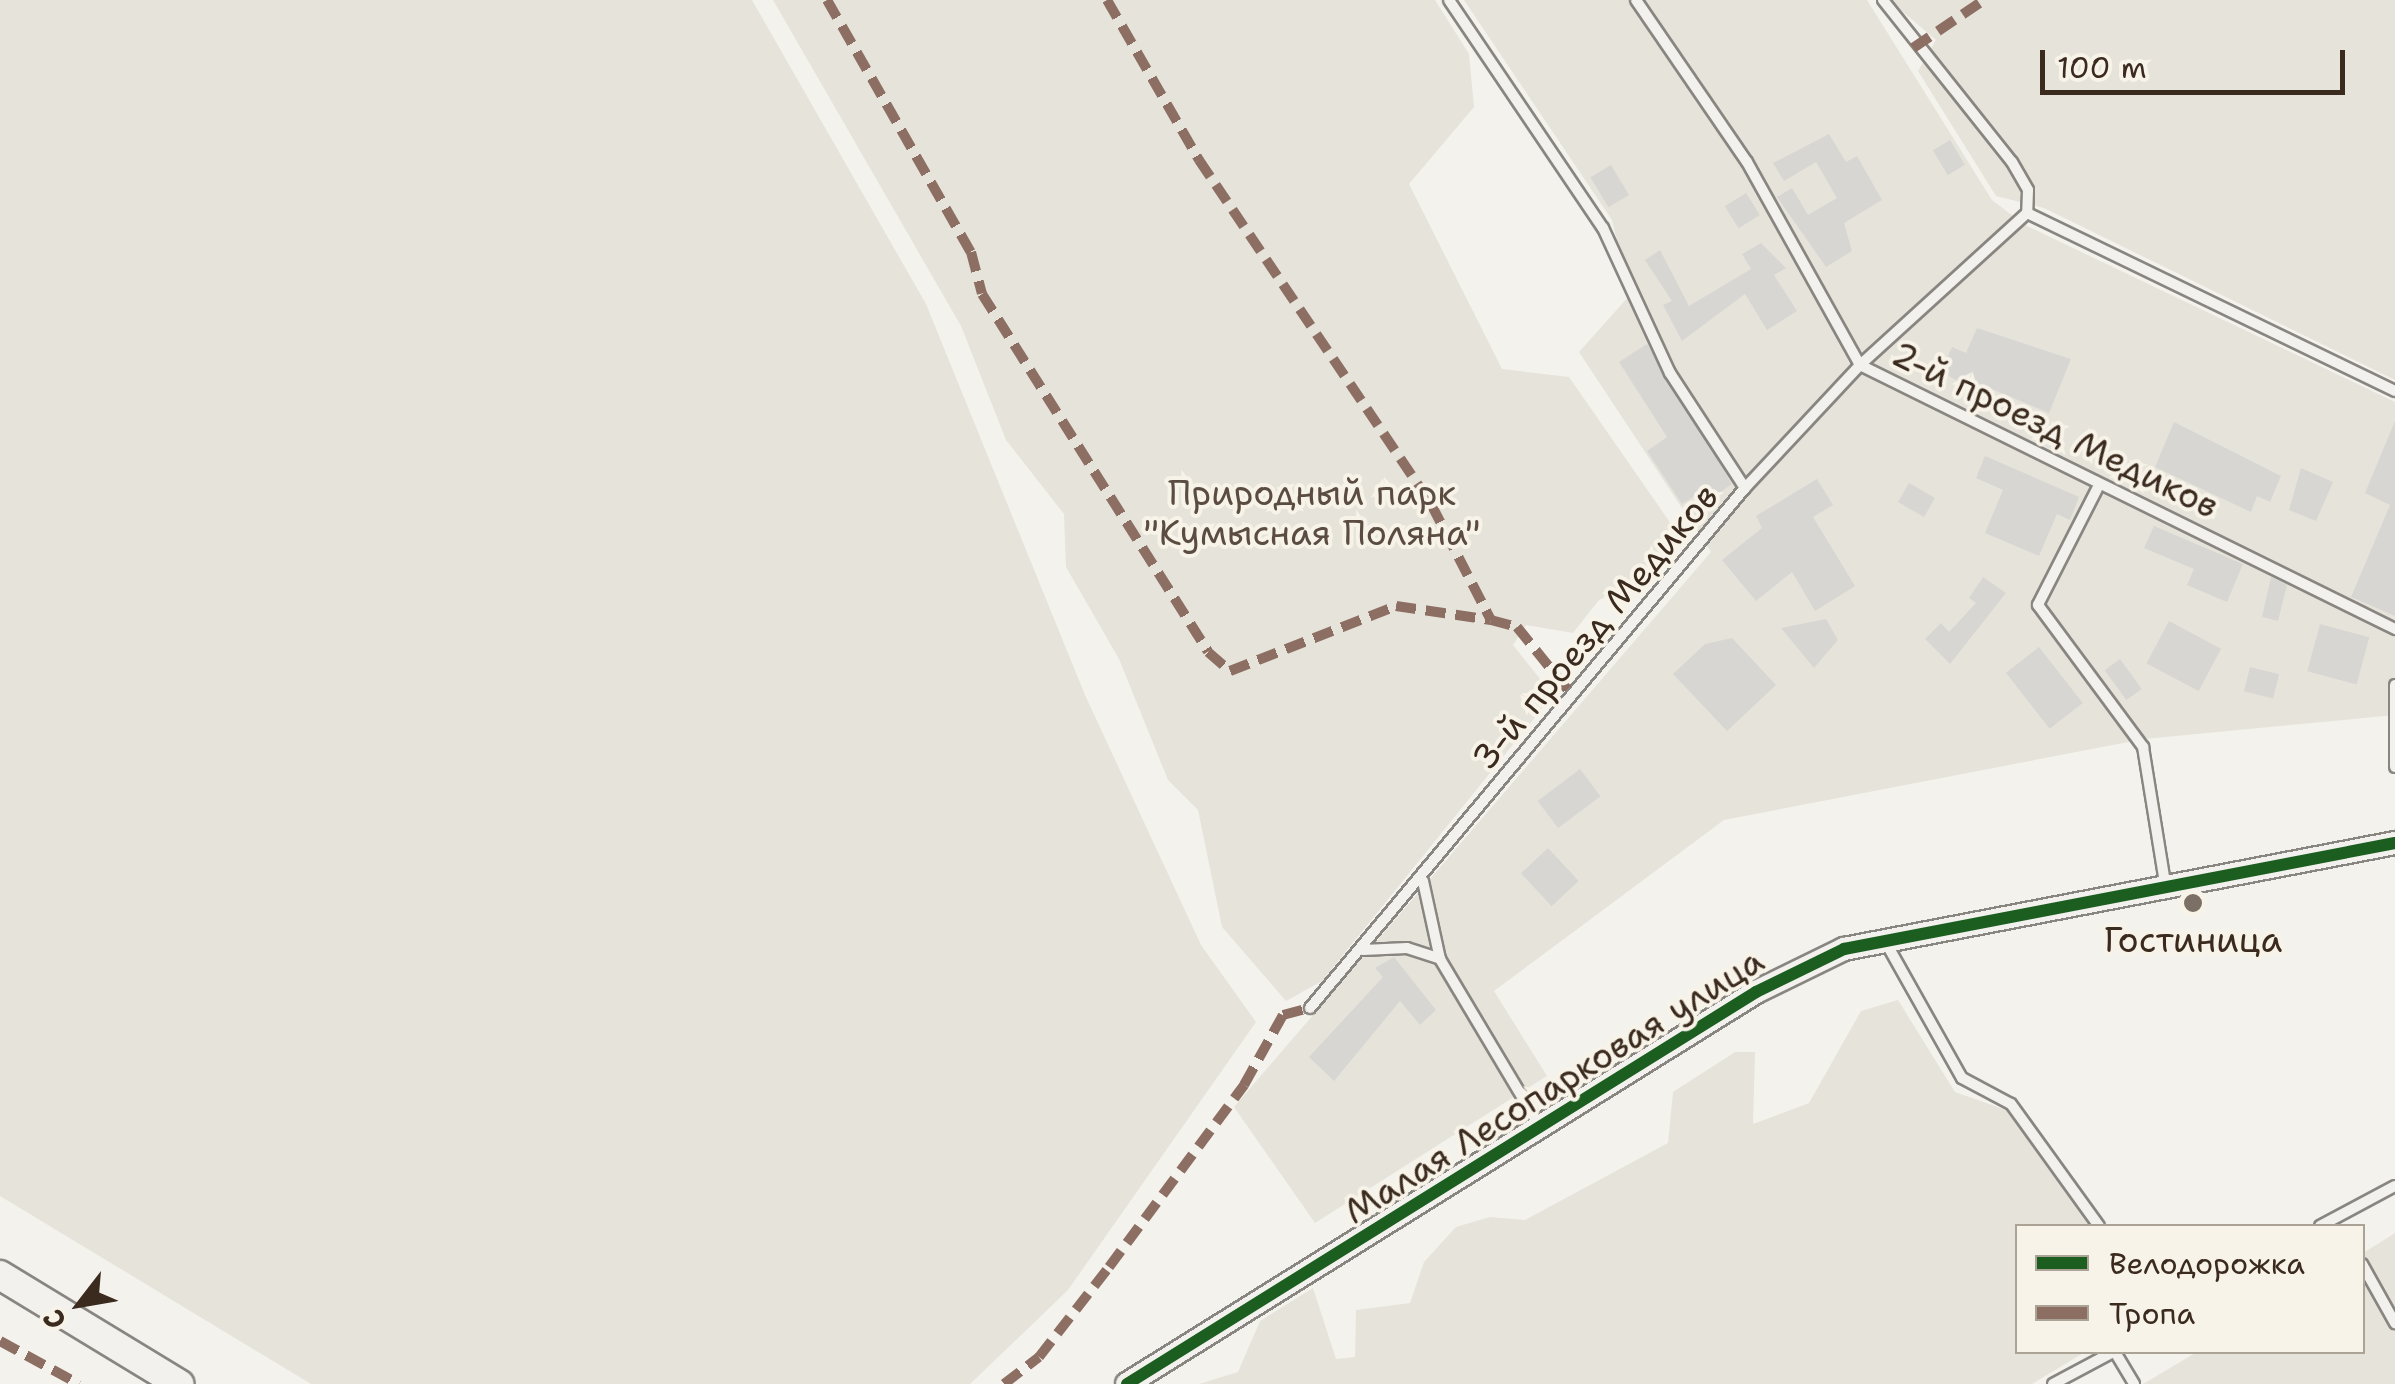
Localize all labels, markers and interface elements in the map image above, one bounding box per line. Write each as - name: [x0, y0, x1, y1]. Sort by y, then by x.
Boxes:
- scale bar: [2045, 30, 2350, 92]
- text: 100 m: [2057, 47, 2147, 88]
- street label: 2-й проезд Медиков: [1885, 333, 2225, 527]
- park label: Природный парк "Кумысная Поляна": [1143, 472, 1481, 554]
- street label: 3-й проезд Медиков: [1463, 476, 1727, 778]
- marker: Гостиница: [2182, 892, 2204, 914]
- place label: Гостиница: [2104, 919, 2282, 961]
- street label: Малая Лесопарковая улица: [1337, 939, 1771, 1233]
- legend: [2015, 1224, 2365, 1354]
- text: Велодорожка: [2109, 1243, 2305, 1284]
- north arrow: [30, 1254, 130, 1354]
- text: Тропа: [2109, 1293, 2195, 1334]
- text: С: [34, 1302, 75, 1337]

